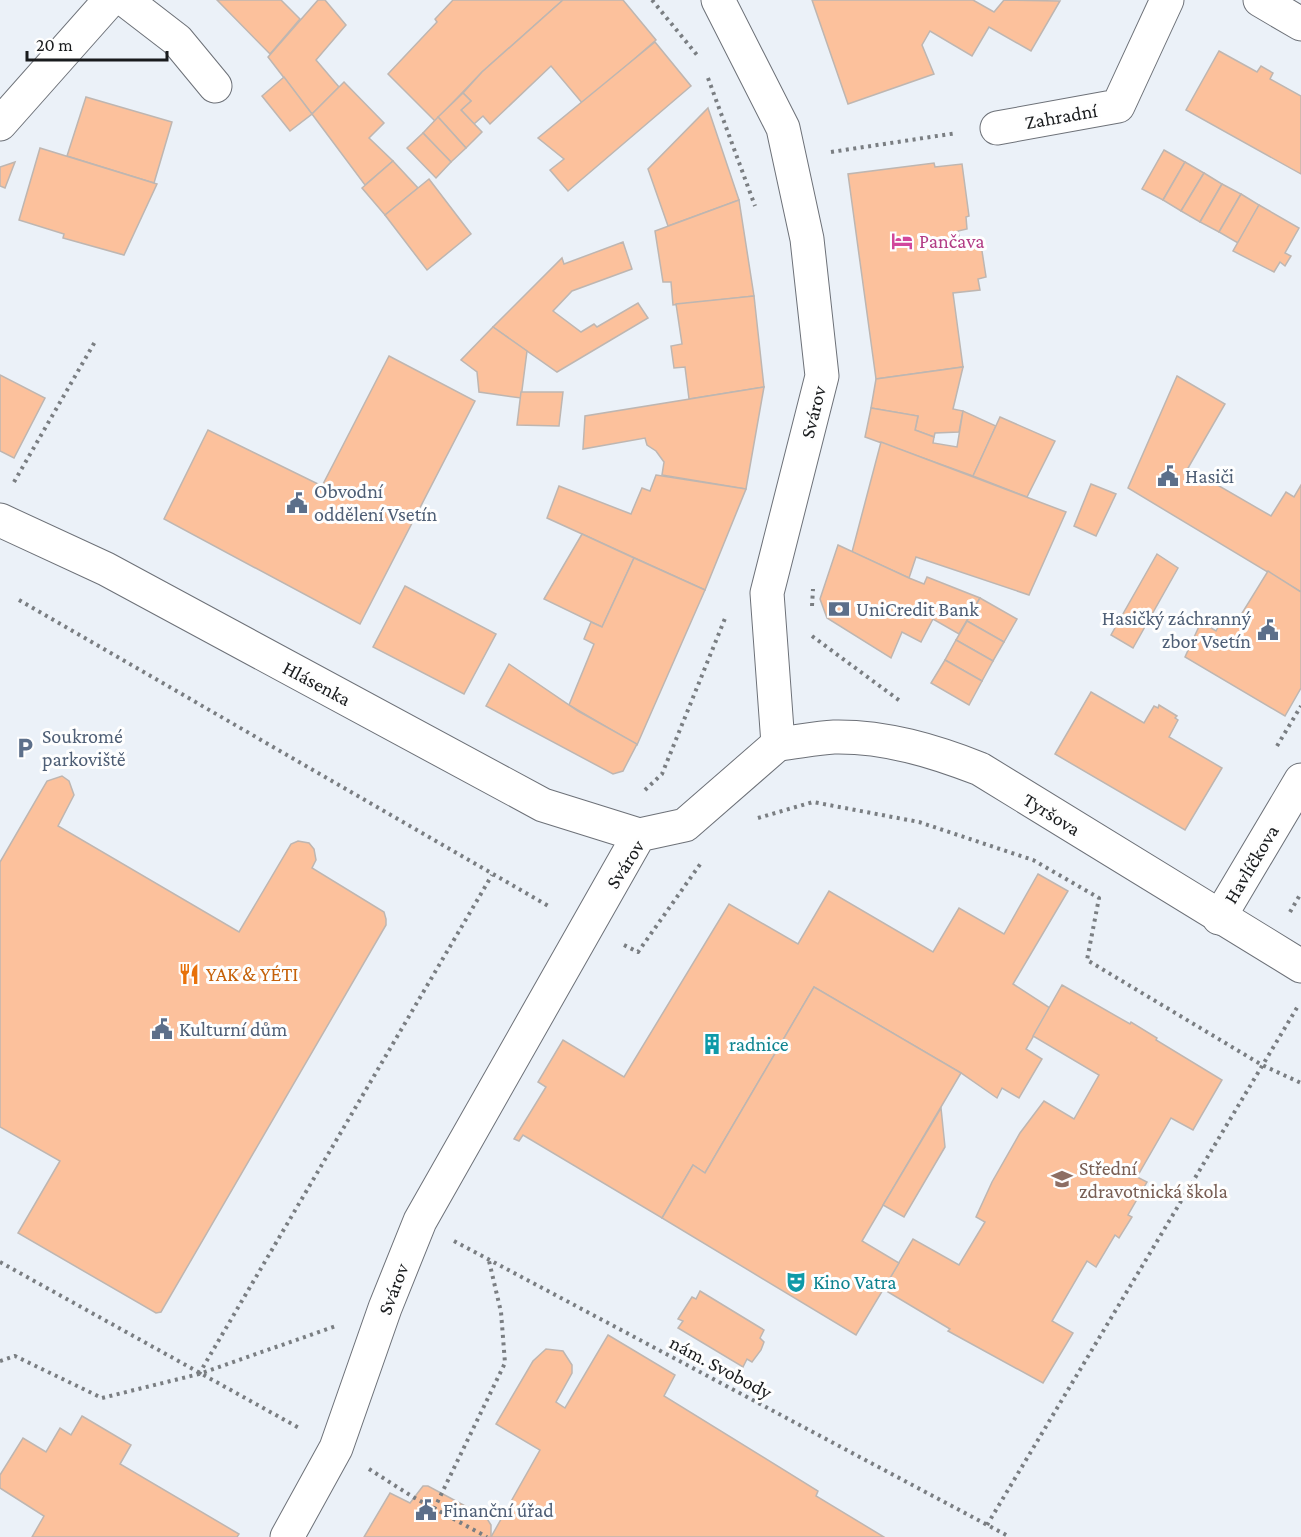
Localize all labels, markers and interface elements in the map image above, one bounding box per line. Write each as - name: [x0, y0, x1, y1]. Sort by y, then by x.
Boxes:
- scale bar: [27, 24, 166, 62]
- text: 20 m: [36, 35, 73, 55]
- street label: Zahradní: [1023, 99, 1100, 133]
- hotel icon: Pančava: [890, 229, 914, 253]
- place label: Pančava: [919, 230, 985, 252]
- street label: Svárov: [796, 383, 830, 440]
- public building icon: Hasiči: [1156, 464, 1180, 488]
- place label: Hasiči: [1185, 465, 1234, 487]
- place label: Obvodní oddělení Vsetín: [314, 480, 438, 525]
- public building icon: Obvodní oddělení Vsetín: [285, 491, 309, 515]
- bank icon: UniCredit Bank: [827, 597, 851, 621]
- place label: UniCredit Bank: [856, 598, 979, 620]
- place label: Hasičký záchranný zbor Vsetín: [1102, 607, 1252, 652]
- public building icon: Hasičký záchranný zbor Vsetín: [1256, 618, 1280, 642]
- street label: Hlásenka: [279, 656, 355, 710]
- place label: Soukromé parkoviště: [42, 725, 126, 771]
- parking icon: Soukromé parkoviště: [13, 736, 37, 760]
- street label: Tyršova: [1019, 788, 1085, 841]
- street label: Havlíčkova: [1219, 821, 1283, 907]
- street label: Svárov: [601, 835, 649, 892]
- restaurant icon: YAK & YÉTI: [177, 962, 201, 986]
- place label: YAK & YÉTI: [206, 963, 298, 985]
- public building icon: Kulturní dům: [150, 1017, 174, 1041]
- place label: Kulturní dům: [179, 1018, 287, 1040]
- building icon: radnice: [700, 1032, 724, 1056]
- place label: radnice: [729, 1033, 789, 1055]
- place label: Střední zdravotnická škola: [1079, 1157, 1228, 1202]
- school or university icon: Střední zdravotnická škola: [1050, 1167, 1074, 1191]
- street label: Svárov: [373, 1259, 413, 1318]
- theatre icon: Kino Vatra: [784, 1270, 808, 1294]
- place label: Kino Vatra: [813, 1271, 897, 1293]
- street label: nám. Svobody: [666, 1331, 776, 1404]
- public building icon: Finanční úřad: [414, 1498, 438, 1522]
- place label: Finanční úřad: [443, 1499, 554, 1521]

